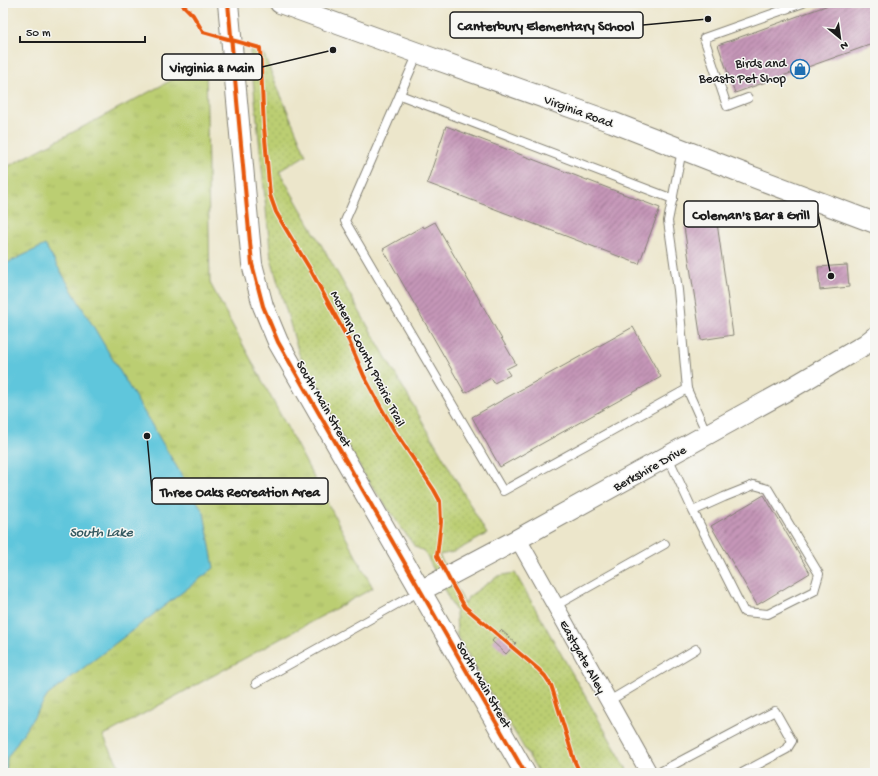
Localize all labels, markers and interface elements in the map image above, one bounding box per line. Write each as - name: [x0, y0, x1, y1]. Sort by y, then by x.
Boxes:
- callout: Canterbury Elementary School: [450, 12, 643, 38]
- scale bar: [20, 18, 145, 44]
- north arrow: [820, 18, 860, 58]
- text: Canterbury Elementary School: [457, 19, 634, 36]
- text: 50 m: [26, 27, 51, 41]
- text: N: [838, 38, 850, 52]
- callout: Virginia & Main: [162, 54, 262, 80]
- place label: Birds and Beasts Pet Shop: [698, 57, 787, 87]
- shop icon: Birds and Beasts Pet Shop: [789, 58, 811, 80]
- text: Virginia & Main: [169, 61, 255, 78]
- street label: Virginia Road: [541, 93, 616, 132]
- callout: Coleman's Bar & Grill: [684, 201, 818, 227]
- text: Coleman's Bar & Grill: [691, 208, 810, 225]
- street label: McHenry County Prairie Trail: [326, 289, 408, 430]
- street label: South Main Street: [292, 358, 354, 452]
- street label: Berkshire Drive: [610, 443, 690, 496]
- callout: Three Oaks Recreation Area: [152, 478, 328, 504]
- text: Three Oaks Recreation Area: [159, 485, 321, 502]
- water label: South Lake: [69, 525, 133, 542]
- street label: Eastgate Alley: [555, 618, 608, 697]
- street label: South Main Street: [452, 639, 514, 733]

